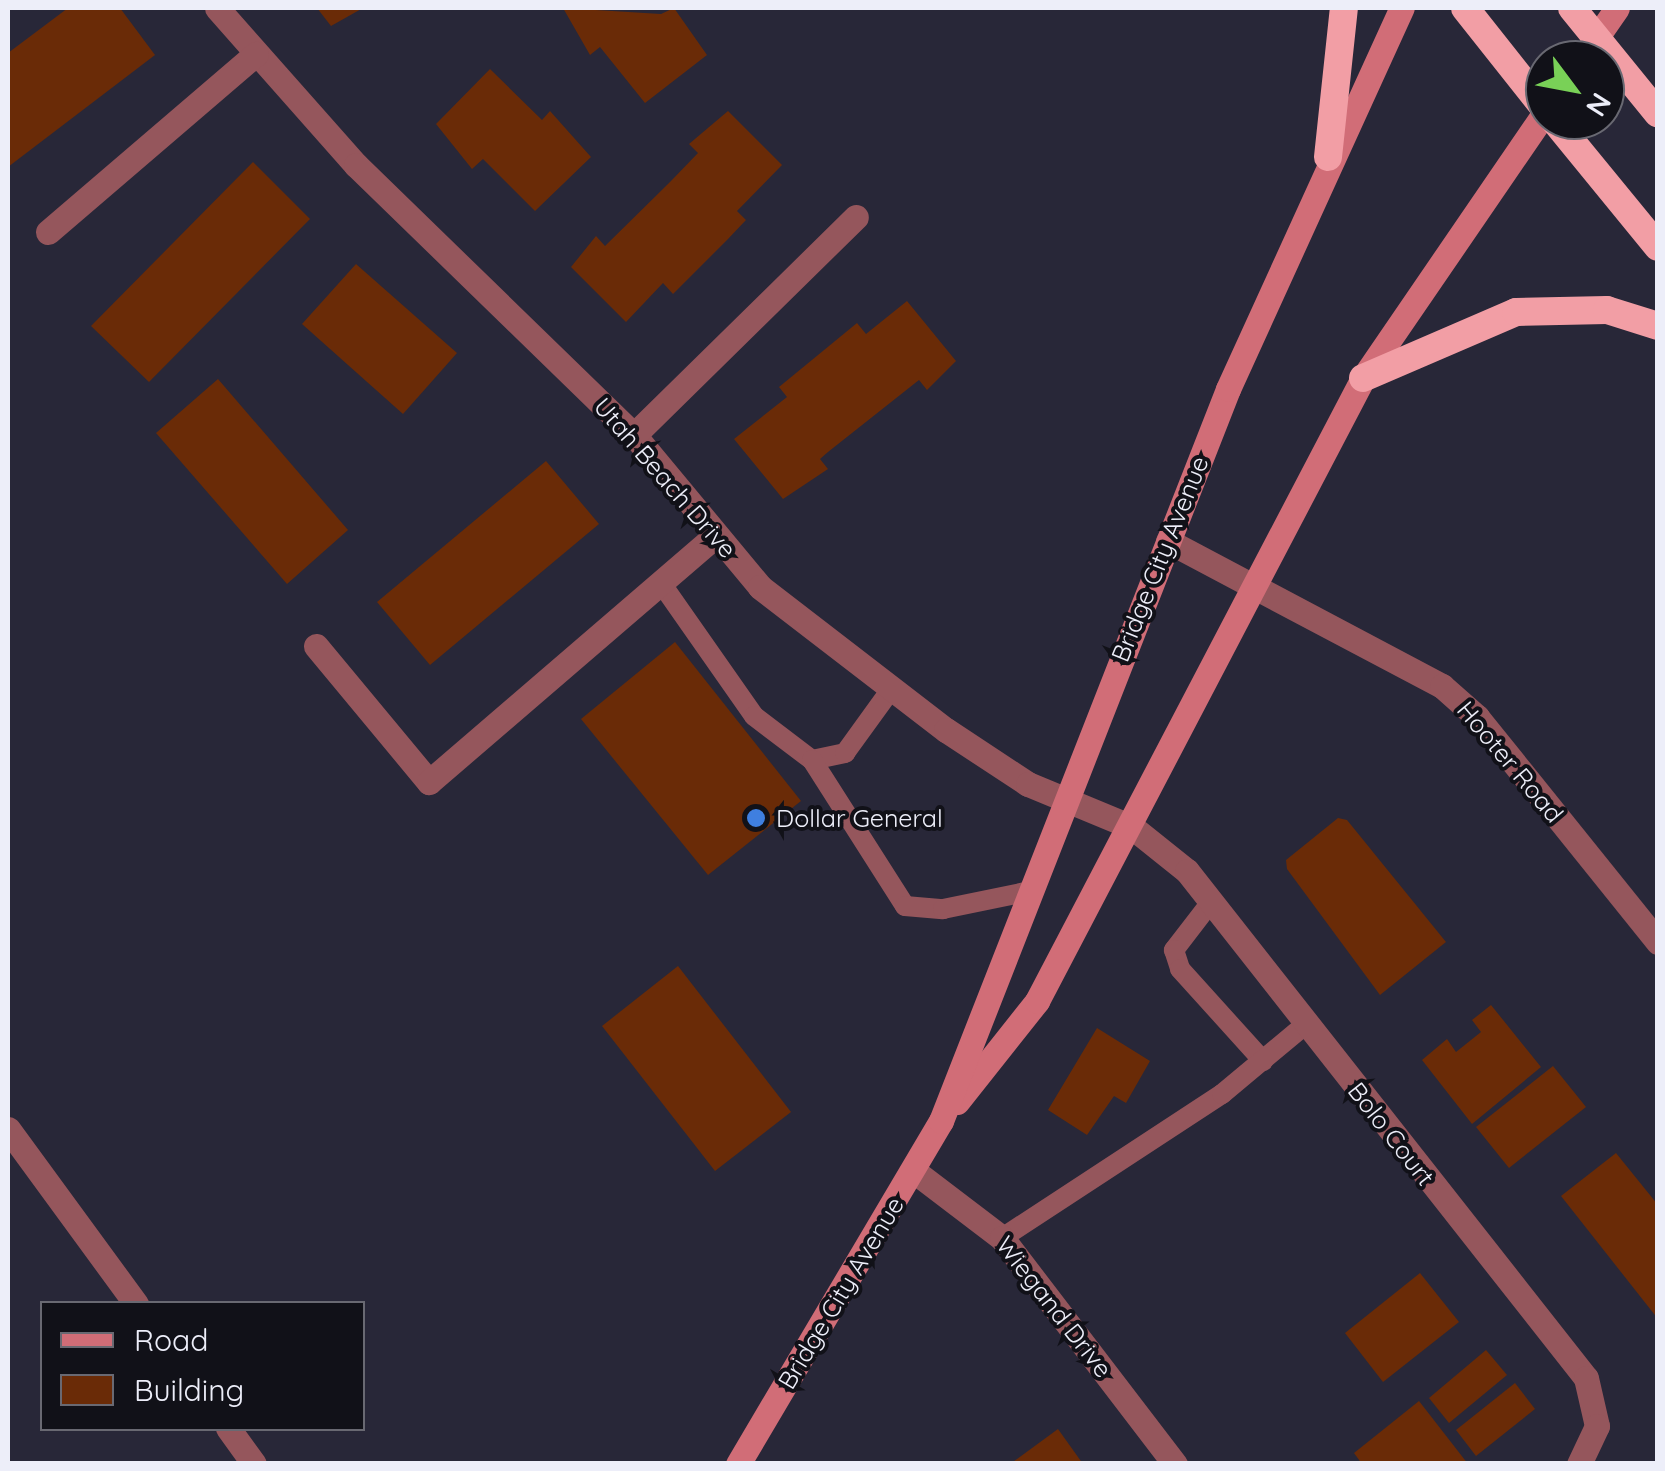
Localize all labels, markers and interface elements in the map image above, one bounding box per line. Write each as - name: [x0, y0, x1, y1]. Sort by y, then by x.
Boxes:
- north arrow: [1525, 40, 1625, 140]
- text: N: [1579, 87, 1619, 123]
- street label: Utah Beach Drive: [587, 392, 743, 564]
- street label: Bridge City Avenue: [1105, 452, 1215, 666]
- street label: Hooter Road: [1451, 695, 1569, 829]
- place label: Dollar General: [776, 803, 943, 833]
- marker: Dollar General: [745, 807, 767, 829]
- street label: Bolo Court: [1341, 1076, 1441, 1192]
- street label: Bridge City Avenue: [772, 1191, 910, 1395]
- street label: Wiegand Drive: [990, 1230, 1118, 1384]
- legend: [40, 1301, 365, 1431]
- text: Road: [134, 1321, 208, 1359]
- text: Building: [134, 1371, 244, 1409]

